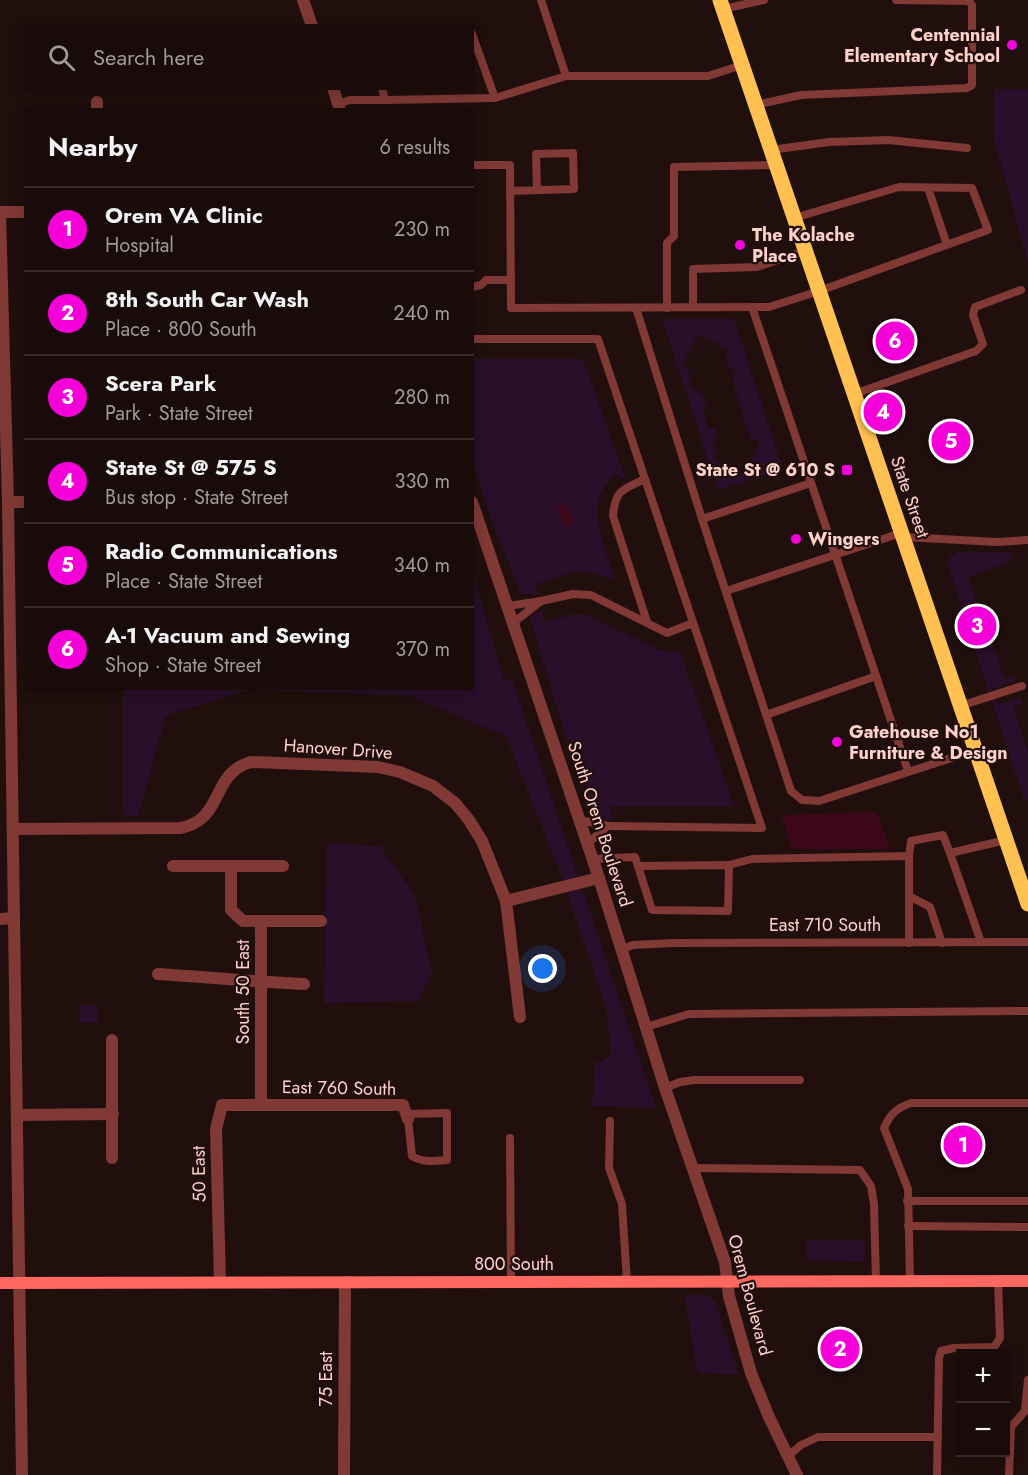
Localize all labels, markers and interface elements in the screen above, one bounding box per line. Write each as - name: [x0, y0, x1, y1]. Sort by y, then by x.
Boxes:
- place label: Centennial Elementary School: [844, 22, 1000, 69]
- search box: [24, 24, 474, 90]
- marker: Centennial Elementary School: [1005, 38, 1019, 52]
- icon: search: [45, 41, 78, 74]
- text: Search here: [93, 41, 204, 73]
- text: Nearby: [48, 128, 137, 166]
- text: 6 results: [380, 133, 450, 162]
- text: Orem VA Clinic: [105, 199, 263, 231]
- text: 1: [62, 215, 73, 244]
- text: 230 m: [394, 215, 450, 244]
- place label: The Kolache Place: [752, 222, 855, 269]
- text: Hospital: [105, 231, 174, 260]
- marker: The Kolache Place: [733, 238, 747, 252]
- text: 8th South Car Wash: [105, 283, 309, 315]
- text: 2: [61, 299, 74, 328]
- text: 240 m: [393, 299, 450, 328]
- text: Place · 800 South: [105, 315, 257, 344]
- pin: 6: [876, 318, 914, 364]
- text: Scera Park: [105, 367, 216, 399]
- text: 3: [61, 383, 74, 412]
- text: 280 m: [394, 383, 450, 412]
- pin: 4: [864, 390, 902, 434]
- text: Park · State Street: [105, 399, 253, 428]
- pin: 5: [932, 418, 970, 464]
- text: State St @ 575 S: [105, 451, 277, 483]
- street label: State Street: [884, 453, 936, 542]
- place label: State St @ 610 S: [695, 457, 835, 483]
- marker: State St @ 610 S: [840, 463, 854, 477]
- text: 4: [61, 467, 74, 496]
- text: 330 m: [395, 467, 450, 496]
- text: Bus stop · State Street: [105, 483, 288, 512]
- place label: Wingers: [808, 526, 879, 552]
- marker: Wingers: [789, 532, 803, 546]
- text: Radio Communications: [105, 535, 338, 567]
- text: 5: [61, 551, 74, 580]
- text: 340 m: [394, 551, 450, 580]
- text: Place · State Street: [105, 567, 262, 596]
- pin: 3: [958, 604, 996, 648]
- text: A-1 Vacuum and Sewing: [105, 619, 350, 651]
- text: 6: [61, 635, 74, 664]
- text: 370 m: [395, 635, 450, 664]
- text: Shop · State Street: [105, 651, 261, 680]
- place label: Gatehouse No1 Furniture & Design: [849, 719, 1008, 766]
- street label: Hanover Drive: [283, 732, 393, 766]
- marker: Gatehouse No1 Furniture & Design: [830, 735, 844, 749]
- street label: South Orem Boulevard: [561, 738, 639, 910]
- street label: East 710 South: [769, 912, 881, 938]
- street label: South 50 East: [230, 939, 256, 1044]
- your location: [528, 954, 557, 983]
- street label: East 760 South: [282, 1074, 396, 1102]
- pin: 1: [944, 1122, 982, 1168]
- street label: 50 East: [185, 1145, 212, 1202]
- street label: Orem Boulevard: [721, 1232, 779, 1358]
- street label: 800 South: [474, 1251, 554, 1277]
- pin: 2: [820, 1326, 860, 1372]
- map controls: [956, 1349, 1010, 1457]
- button: +: [956, 1349, 1010, 1403]
- street label: 75 East: [313, 1351, 339, 1407]
- button: −: [956, 1403, 1010, 1457]

